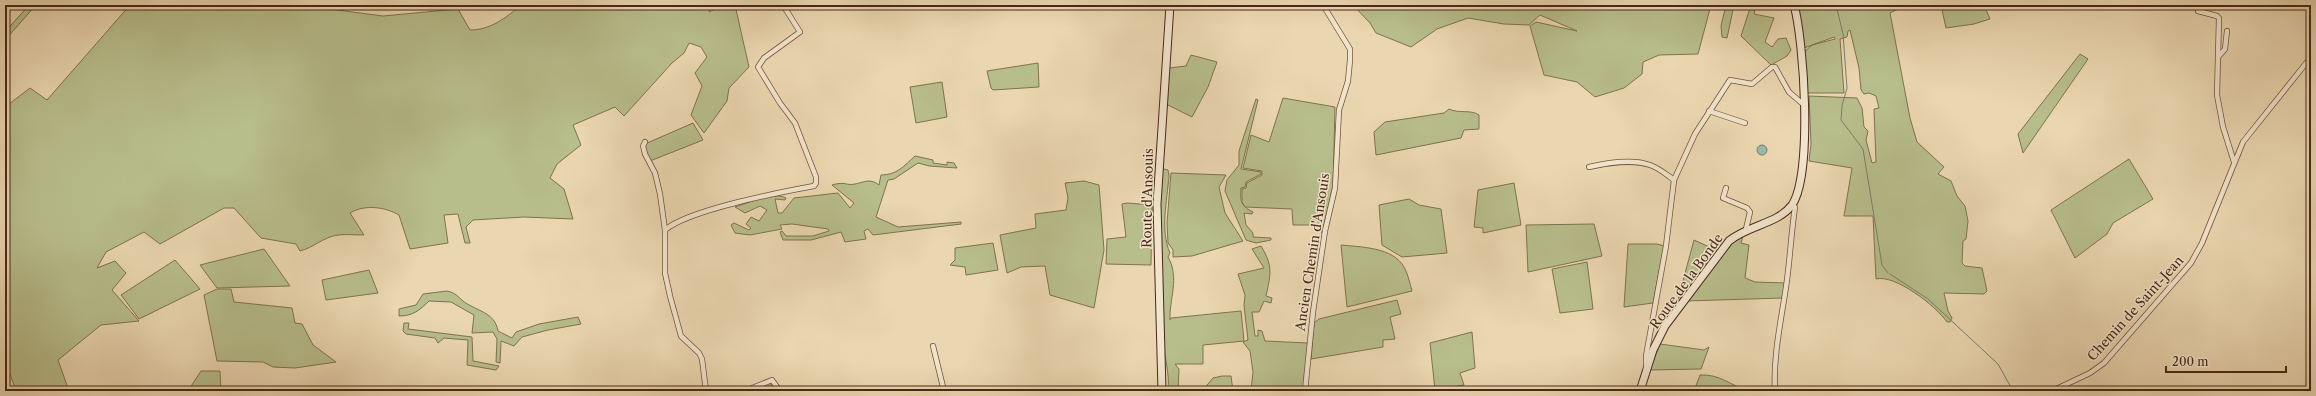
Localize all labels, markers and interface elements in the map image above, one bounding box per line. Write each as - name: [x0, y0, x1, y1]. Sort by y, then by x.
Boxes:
- street label: Route d'Ansouis: [1138, 148, 1156, 248]
- street label: Ancien Chemin d'Ansouis: [1291, 172, 1332, 333]
- street label: Route de la Bonde: [1646, 230, 1726, 332]
- street label: Chemin de Saint-Jean: [2084, 252, 2186, 364]
- scale bar: [2166, 348, 2286, 374]
- text: 200 m: [2172, 354, 2209, 369]

